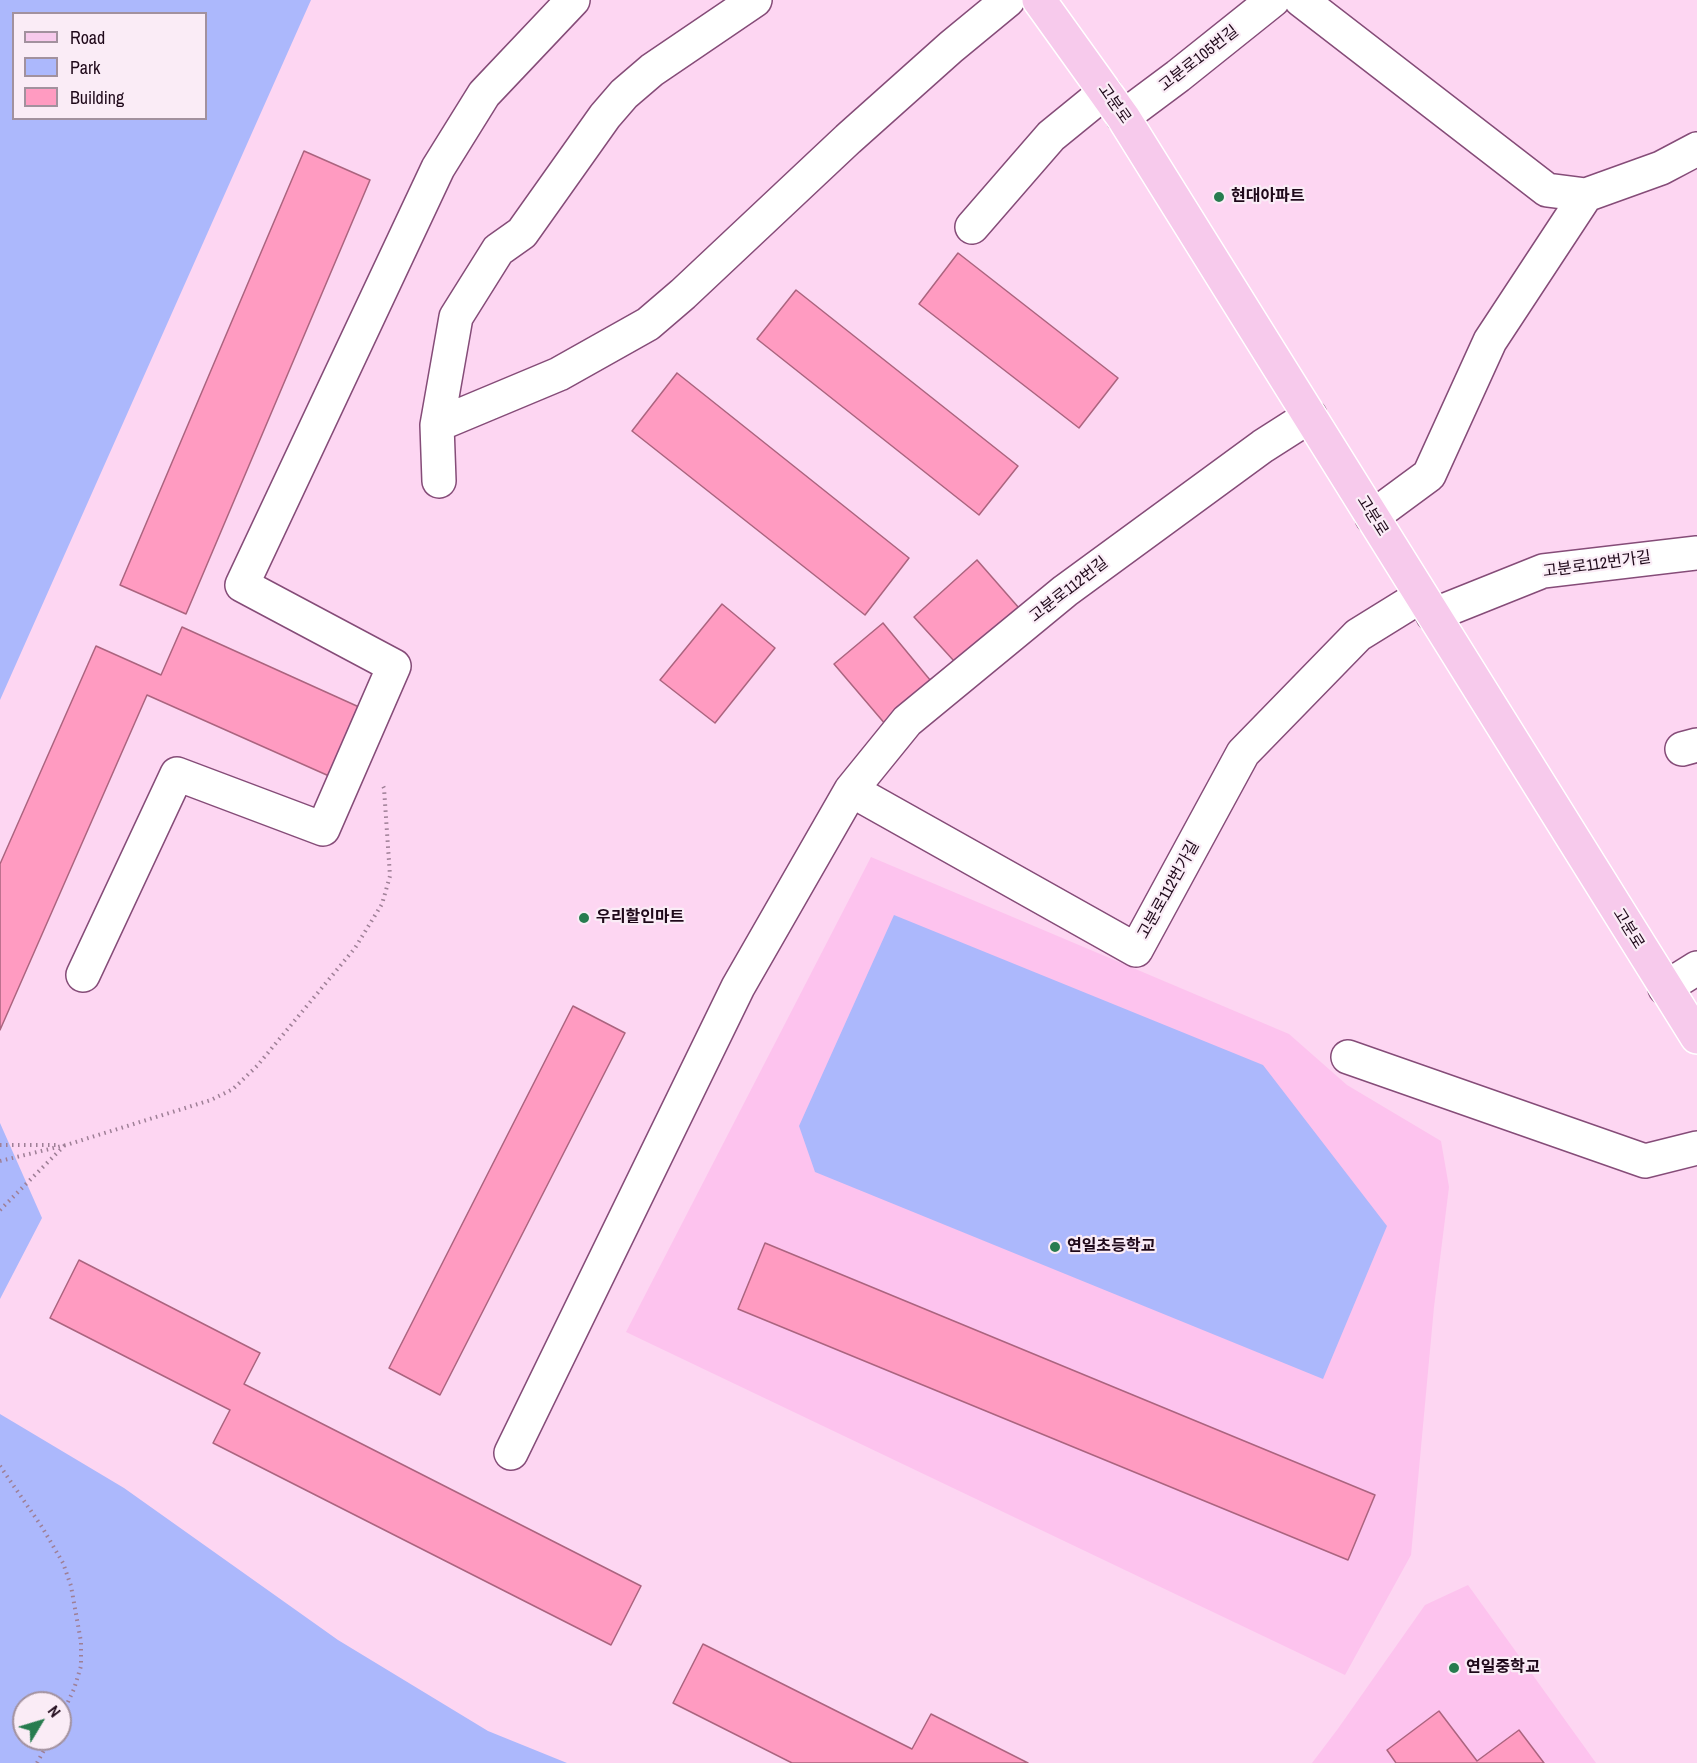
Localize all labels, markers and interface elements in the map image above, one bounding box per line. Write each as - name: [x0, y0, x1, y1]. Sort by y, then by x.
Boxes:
- legend: [12, 12, 207, 120]
- street label: 고분로105번길: [1155, 22, 1243, 96]
- text: Road: [70, 25, 105, 50]
- text: Park: [70, 55, 100, 80]
- street label: 고분로: [1093, 80, 1135, 128]
- text: Building: [70, 85, 124, 110]
- place label: 현대아파트: [1231, 187, 1305, 207]
- marker: 현대아파트: [1212, 190, 1226, 204]
- street label: 고분로: [1352, 492, 1392, 540]
- street label: 고분로112번가길: [1542, 548, 1652, 582]
- street label: 고분로112번길: [1026, 553, 1112, 627]
- street label: 고분로112번가길: [1134, 838, 1204, 942]
- street label: 고분로: [1608, 905, 1648, 953]
- place label: 우리할인마트: [596, 908, 684, 928]
- marker: 우리할인마트: [577, 911, 591, 925]
- place label: 연일초등학교: [1067, 1237, 1155, 1257]
- marker: 연일초등학교: [1048, 1240, 1062, 1254]
- place label: 연일중학교: [1466, 1658, 1540, 1678]
- marker: 연일중학교: [1447, 1661, 1461, 1675]
- north arrow: [12, 1691, 72, 1751]
- text: N: [43, 1701, 66, 1722]

